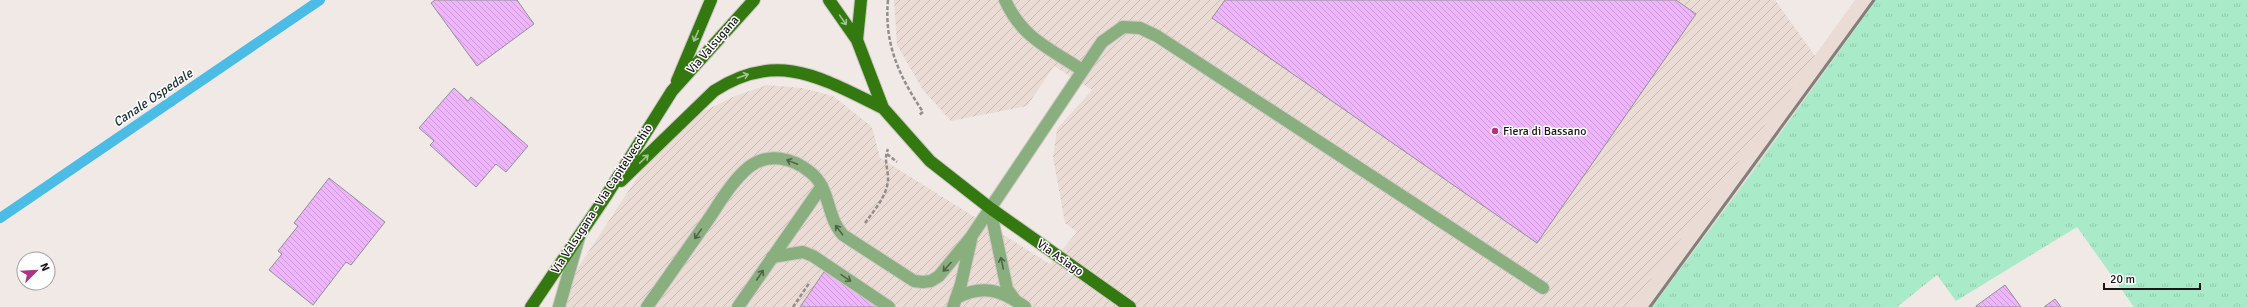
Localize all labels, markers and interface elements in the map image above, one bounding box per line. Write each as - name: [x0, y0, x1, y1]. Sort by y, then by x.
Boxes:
- street label: Via Valsugana: [684, 13, 742, 77]
- one-way arrow: [839, 14, 847, 25]
- one-way arrow: [692, 29, 699, 41]
- water label: Canale Ospedale: [110, 65, 197, 130]
- one-way arrow: [736, 71, 748, 79]
- street label: Via Valsugana - Via Capitelvecchio: [548, 122, 656, 276]
- place label: Fiera di Bassano: [1503, 124, 1587, 139]
- marker: Fiera di Bassano: [1490, 126, 1500, 136]
- one-way arrow: [639, 154, 649, 164]
- one-way arrow: [787, 157, 799, 165]
- one-way arrow: [835, 224, 843, 235]
- one-way arrow: [694, 228, 702, 239]
- street label: Via Asiago: [1034, 237, 1086, 279]
- north arrow: [16, 251, 56, 291]
- one-way arrow: [997, 257, 1005, 270]
- text: N: [37, 261, 52, 273]
- one-way arrow: [942, 262, 952, 272]
- scale bar: [2104, 265, 2200, 291]
- one-way arrow: [756, 270, 764, 281]
- text: 20 m: [2110, 272, 2135, 287]
- one-way arrow: [840, 274, 851, 282]

